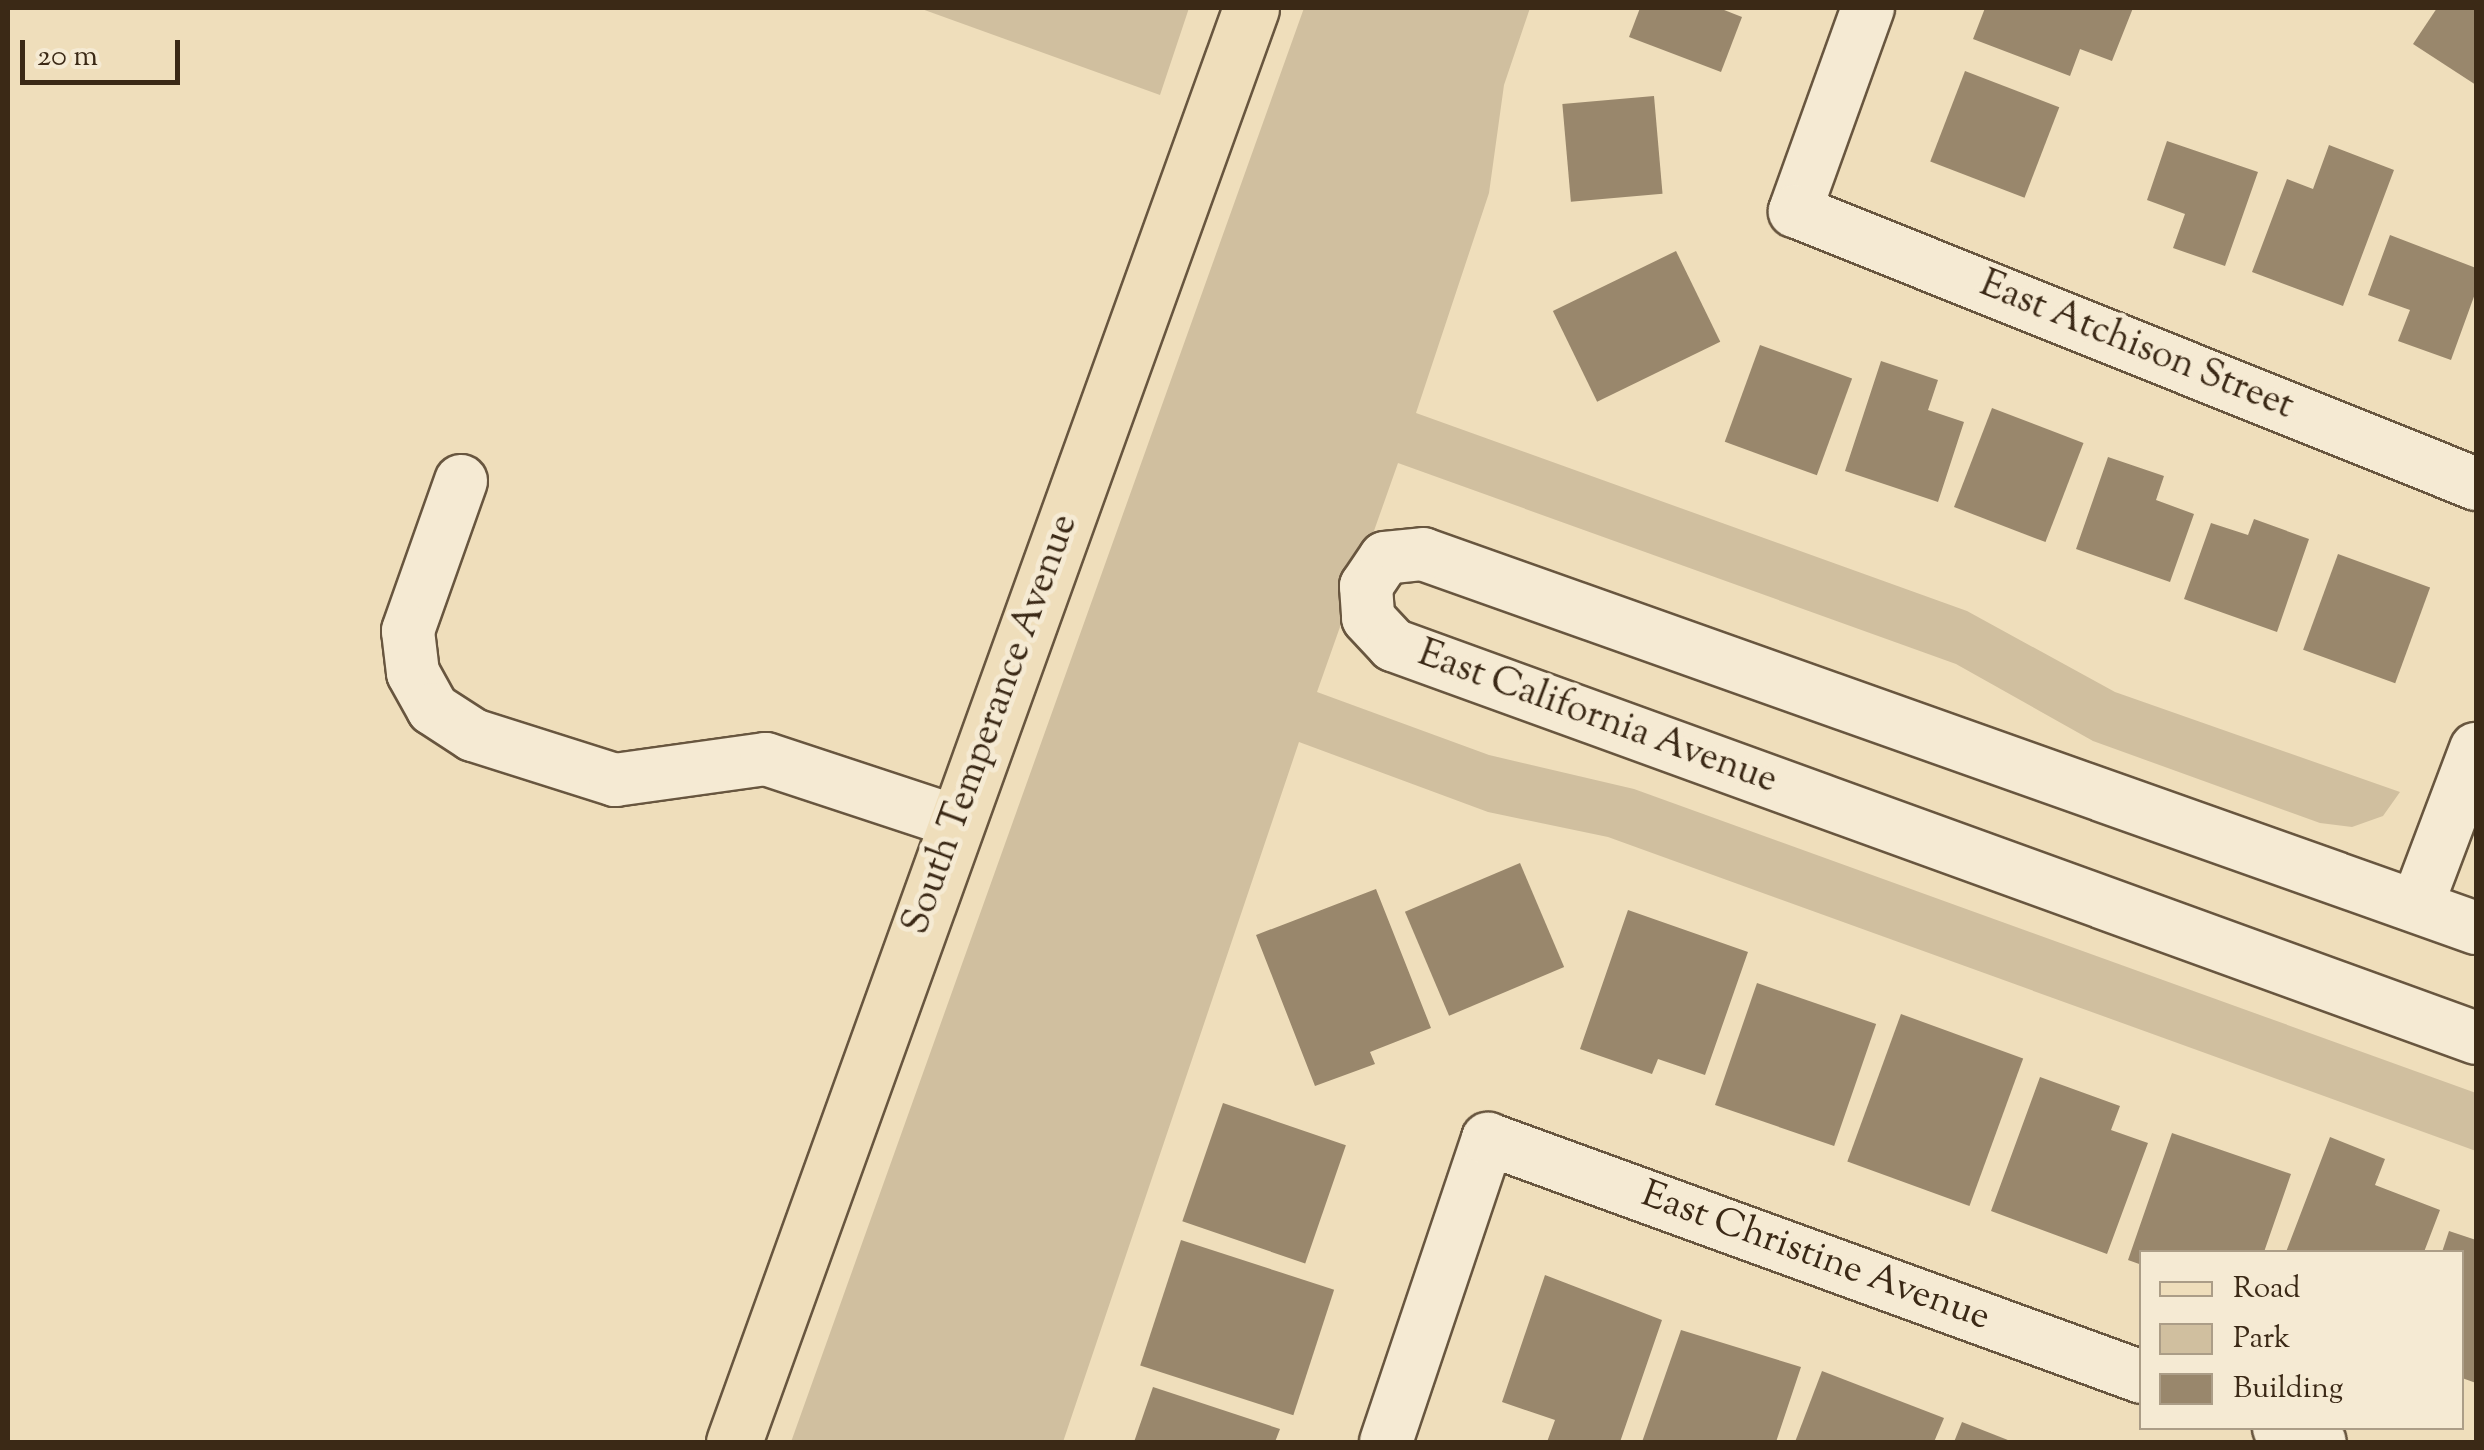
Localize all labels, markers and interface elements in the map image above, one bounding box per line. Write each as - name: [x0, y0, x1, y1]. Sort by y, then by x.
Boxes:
- scale bar: [25, 20, 185, 82]
- text: 20 m: [37, 36, 98, 79]
- street label: East Atchison Street: [1972, 263, 2300, 431]
- street label: South Temperance Avenue: [895, 509, 1089, 941]
- street label: East California Avenue: [1411, 633, 1783, 805]
- street label: East Christine Avenue: [1634, 1174, 1996, 1342]
- legend: [2139, 1250, 2464, 1430]
- text: Road: [2233, 1268, 2300, 1311]
- text: Park: [2233, 1318, 2290, 1361]
- text: Building: [2233, 1368, 2343, 1411]

